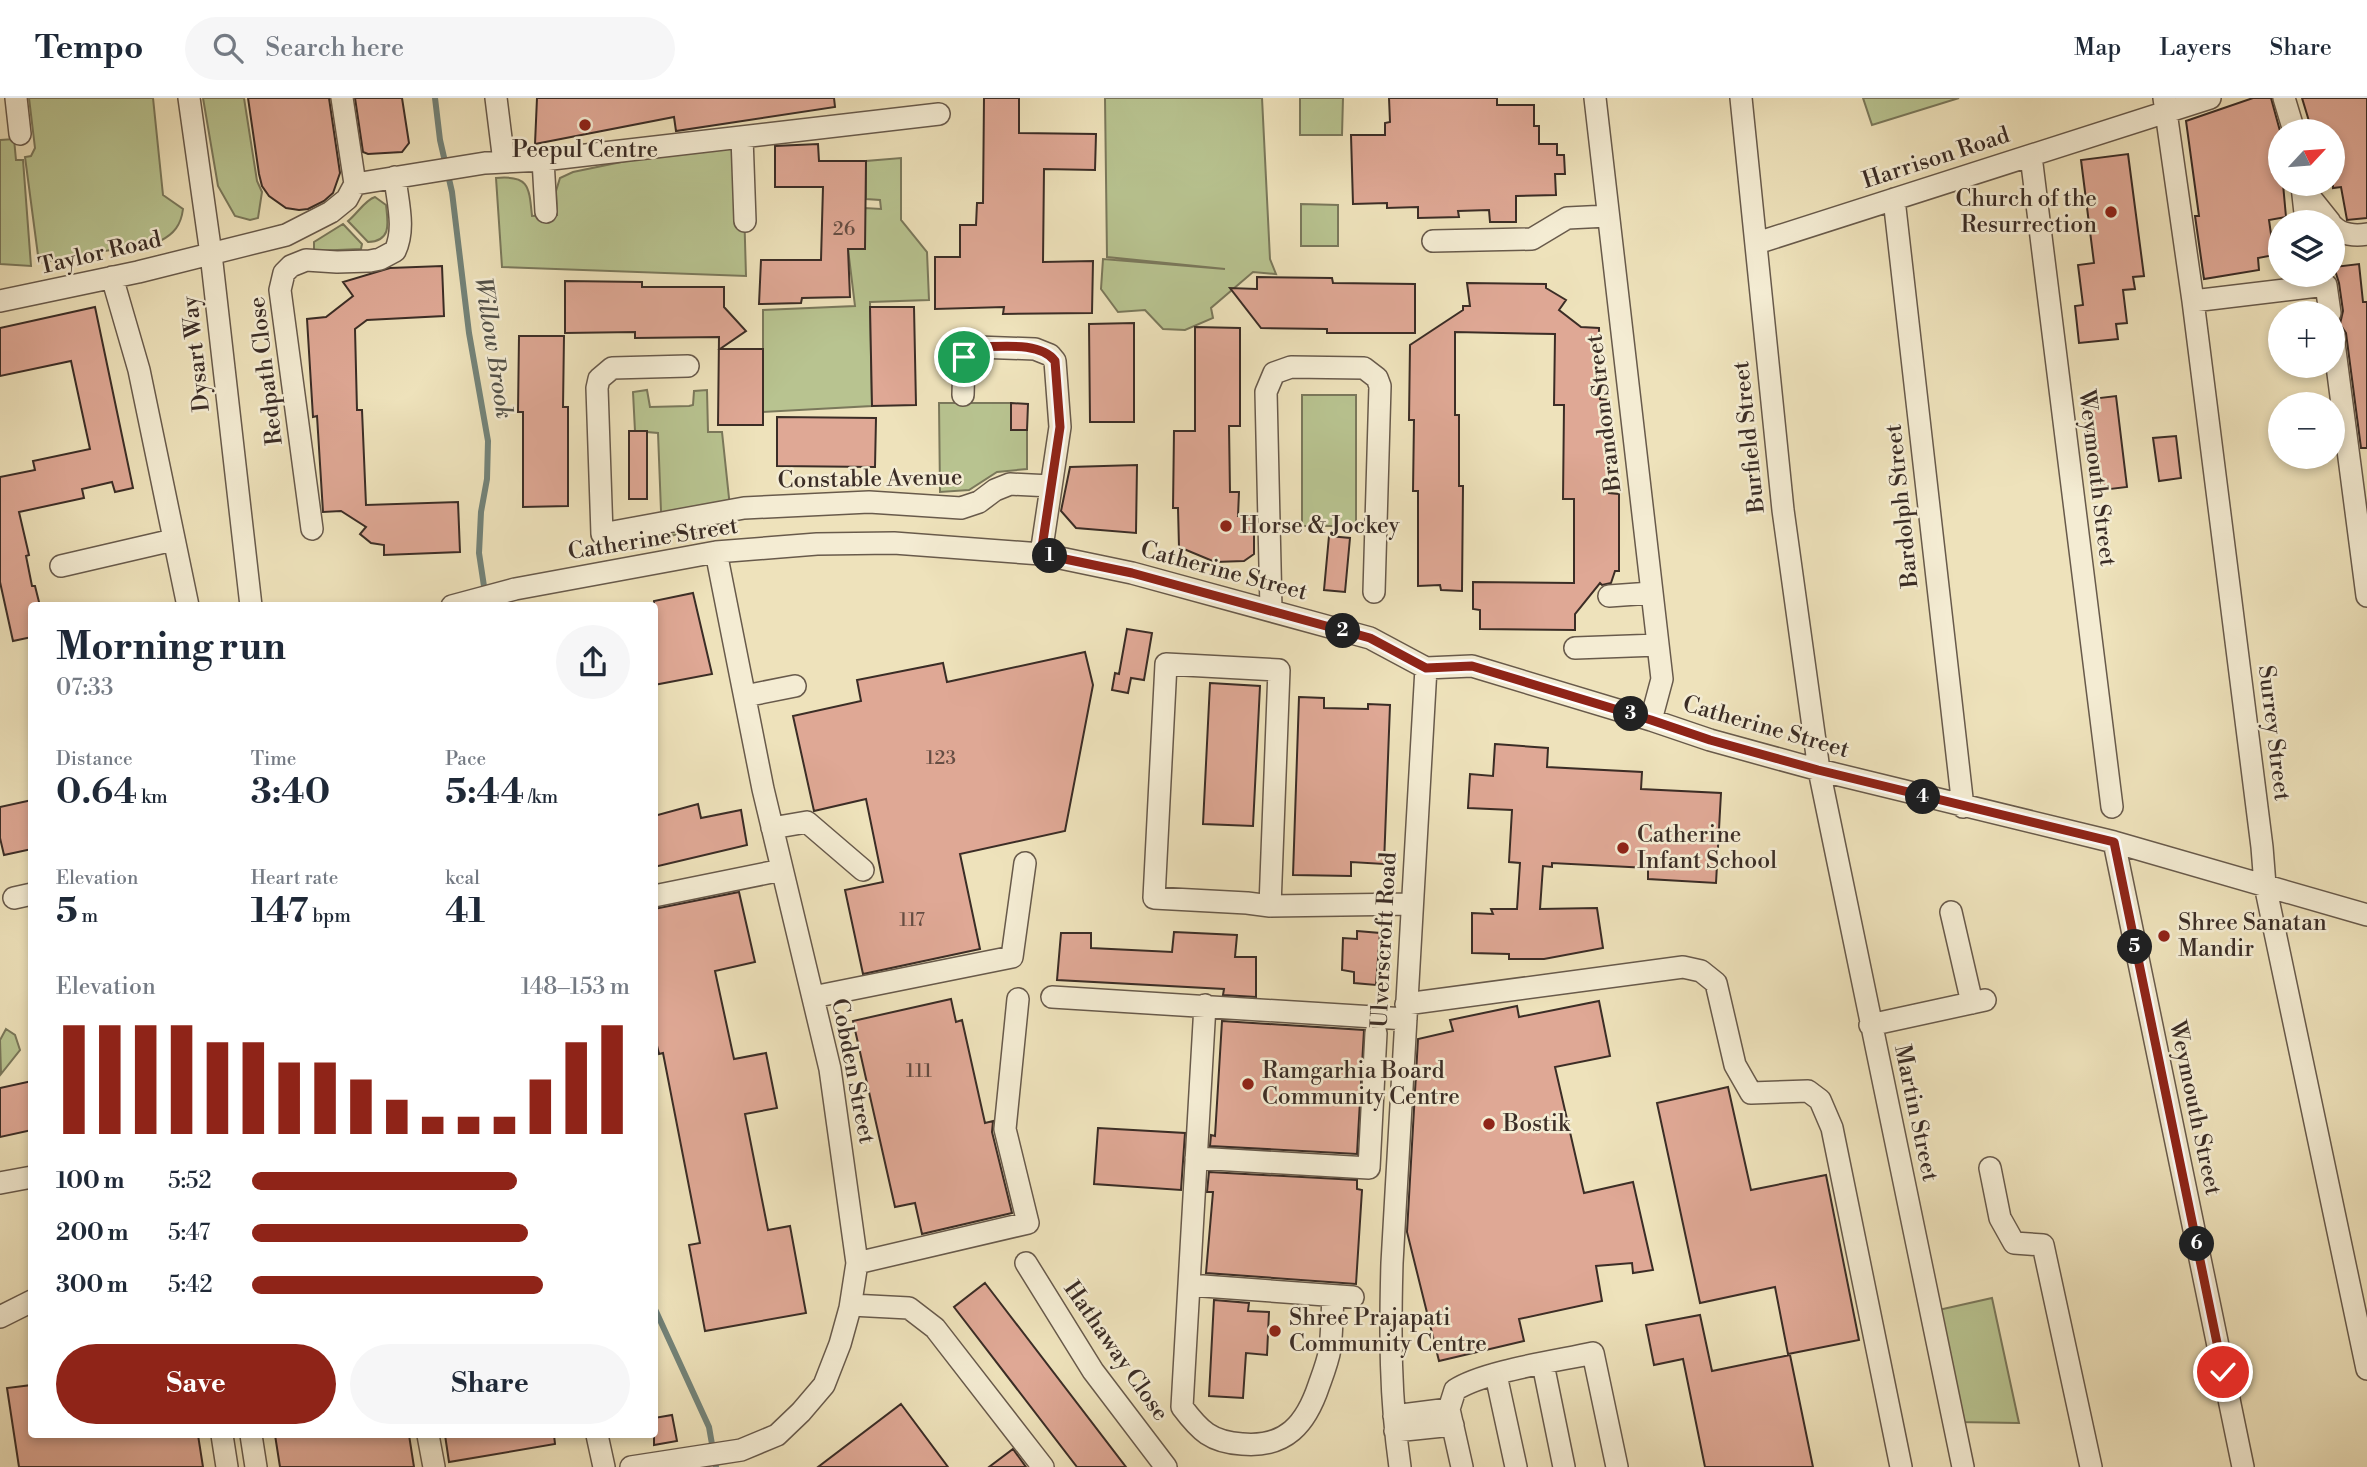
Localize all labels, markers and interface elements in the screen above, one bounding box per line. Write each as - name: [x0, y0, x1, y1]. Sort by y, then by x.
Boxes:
- search box: [185, 17, 675, 80]
- text: Tempo: [35, 28, 143, 69]
- icon: search: [209, 29, 247, 67]
- text: Search here: [265, 32, 404, 64]
- text: Map: [2074, 33, 2121, 63]
- text: Layers: [2159, 33, 2231, 63]
- text: Share: [2269, 33, 2332, 63]
- marker: Peepul Centre: [577, 117, 593, 133]
- north arrow: [2268, 119, 2345, 196]
- map controls: [2268, 119, 2345, 469]
- street label: Harrison Road: [1859, 121, 2013, 195]
- place label: Peepul Centre: [512, 136, 658, 164]
- place label: Church of the Resurrection: [1955, 185, 2097, 239]
- marker: Church of the Resurrection: [2103, 204, 2119, 220]
- button: layers: [2268, 210, 2345, 287]
- house number: 26: [833, 217, 855, 241]
- street label: Taylor Road: [36, 225, 164, 281]
- water label: Willow Brook: [467, 275, 519, 421]
- street label: Dysart Way: [176, 294, 216, 413]
- street label: Redpath Close: [243, 295, 289, 447]
- button: +: [2268, 301, 2345, 378]
- pin: [934, 327, 994, 387]
- street label: Brandon Street: [1580, 333, 1628, 494]
- icon: arrive: [945, 338, 983, 376]
- street label: Burfield Street: [1727, 360, 1771, 515]
- street label: Weymouth Street: [2072, 387, 2122, 568]
- button: −: [2268, 392, 2345, 469]
- street label: Bardolph Street: [1879, 423, 1925, 590]
- street label: Constable Avenue: [777, 463, 963, 495]
- street label: Catherine Street: [566, 512, 740, 566]
- place label: Horse & Jockey: [1240, 512, 1401, 540]
- marker: Horse & Jockey: [1218, 518, 1234, 534]
- street label: Catherine Street: [1137, 535, 1311, 607]
- pin: 1: [1032, 538, 1068, 574]
- text: 1: [1045, 543, 1054, 567]
- pin: 2: [1326, 614, 1360, 648]
- text: 2: [1337, 618, 1348, 642]
- text: Morning run: [56, 624, 286, 671]
- button: share: [556, 625, 630, 699]
- street label: Surrey Street: [2252, 664, 2296, 802]
- text: 07:33: [56, 674, 113, 702]
- street label: Catherine Street: [1680, 690, 1852, 764]
- pin: 3: [1614, 696, 1648, 732]
- text: 3: [1625, 701, 1636, 725]
- house number: 123: [926, 746, 956, 770]
- text: Distance: [56, 747, 133, 771]
- text: Time: [251, 747, 296, 771]
- text: Pace: [445, 747, 486, 771]
- text: 0.64: [56, 771, 137, 814]
- text: 3:40: [251, 771, 330, 814]
- text: 5:44: [445, 771, 524, 814]
- pin: 4: [1906, 780, 1940, 814]
- text: 4: [1916, 784, 1929, 808]
- text: km: [137, 785, 168, 809]
- text: /km: [524, 785, 558, 809]
- place label: Catherine Infant School: [1637, 821, 1777, 875]
- marker: Catherine Infant School: [1615, 840, 1631, 856]
- street label: Ulverscroft Road: [1365, 851, 1403, 1029]
- text: Elevation: [56, 866, 138, 890]
- text: Heart rate: [251, 866, 338, 890]
- text: kcal: [445, 866, 480, 890]
- text: 5: [56, 890, 78, 933]
- text: 147: [251, 890, 308, 933]
- text: 41: [445, 890, 485, 933]
- text: m: [78, 904, 98, 928]
- text: bpm: [308, 904, 351, 928]
- house number: 117: [899, 908, 925, 932]
- place label: Shree Sanatan Mandir: [2178, 909, 2327, 963]
- marker: Shree Sanatan Mandir: [2156, 928, 2172, 944]
- pin: 5: [2118, 930, 2152, 964]
- text: 5: [2129, 934, 2140, 958]
- text: Elevation: [56, 973, 156, 1001]
- text: 148–153 m: [521, 973, 630, 1001]
- street label: Cobden Street: [825, 996, 881, 1146]
- street label: Weymouth Street: [2163, 1017, 2227, 1198]
- street label: Martin Street: [1888, 1042, 1944, 1184]
- place label: Ramgarhia Board Community Centre: [1262, 1057, 1460, 1111]
- house number: 111: [906, 1059, 932, 1083]
- marker: Ramgarhia Board Community Centre: [1240, 1076, 1256, 1092]
- place label: Bostik: [1502, 1110, 1571, 1138]
- marker: Bostik: [1481, 1116, 1497, 1132]
- text: 100 m: [56, 1167, 124, 1195]
- text: 5:52: [168, 1167, 212, 1195]
- text: 200 m: [56, 1219, 128, 1247]
- text: 5:47: [168, 1219, 210, 1247]
- pin: 6: [2180, 1226, 2214, 1262]
- text: 6: [2191, 1231, 2202, 1255]
- text: 300 m: [56, 1271, 128, 1299]
- text: 5:42: [168, 1271, 213, 1299]
- street label: Hathaway Close: [1057, 1276, 1175, 1426]
- place label: Shree Prajapati Community Centre: [1289, 1304, 1487, 1358]
- marker: Shree Prajapati Community Centre: [1267, 1323, 1283, 1339]
- pin: [2193, 1342, 2253, 1402]
- button: Save: [56, 1344, 336, 1424]
- button: Share: [350, 1344, 630, 1424]
- icon: check: [2204, 1353, 2242, 1391]

